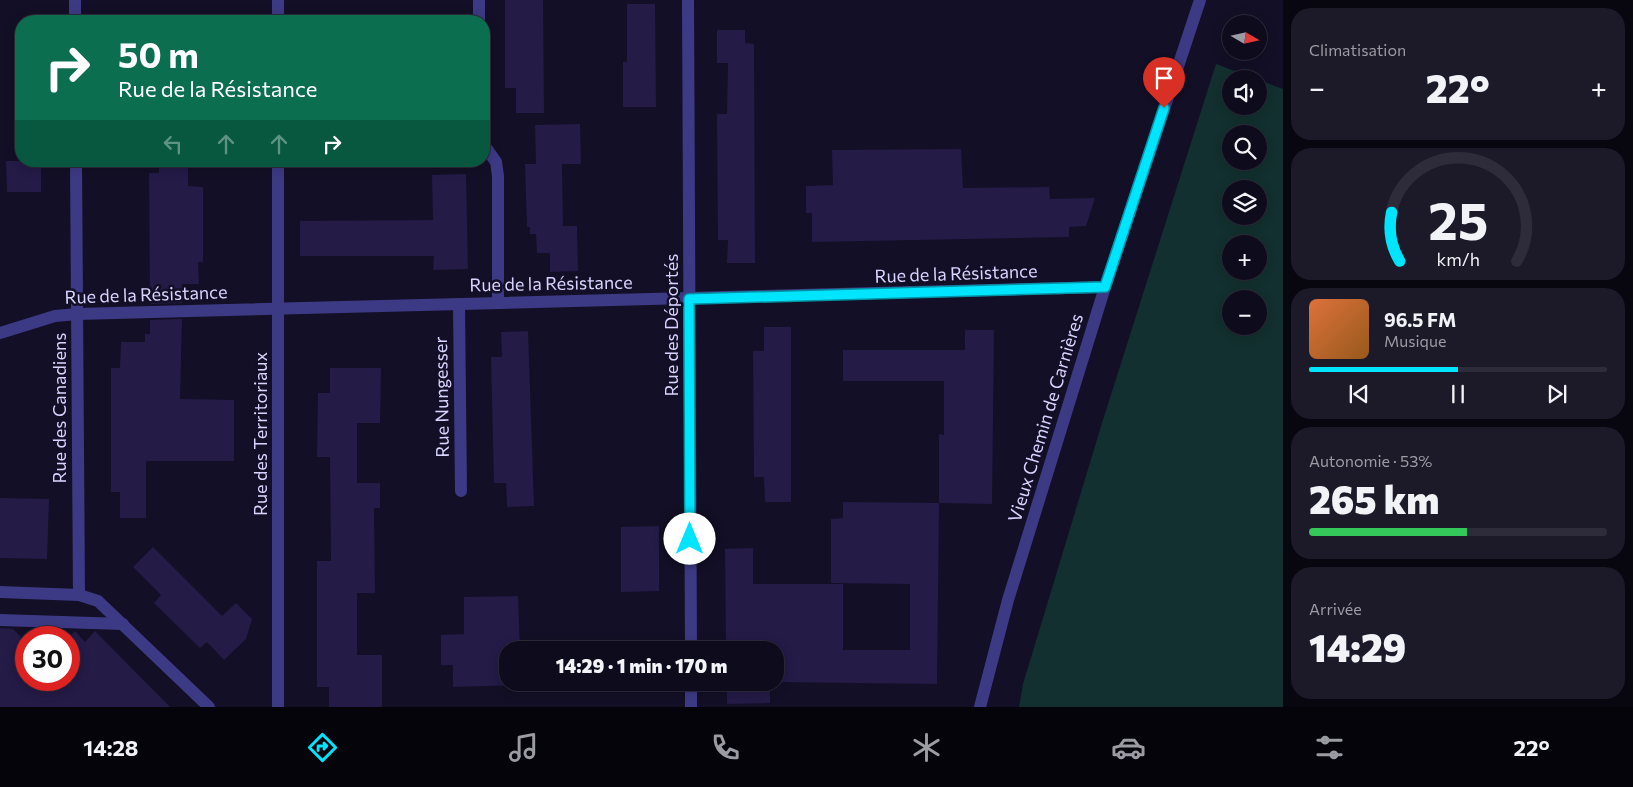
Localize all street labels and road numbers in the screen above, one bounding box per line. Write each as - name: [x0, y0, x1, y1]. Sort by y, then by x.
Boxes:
- street label: Rue des Déportés: [660, 254, 682, 396]
- street label: Rue de la Résistance: [874, 259, 1038, 287]
- street label: Rue de la Résistance: [469, 271, 633, 295]
- street label: Rue de la Résistance: [64, 280, 228, 308]
- street label: Vieux Chemin de Carnières: [1003, 311, 1087, 525]
- street label: Rue des Canadiens: [48, 333, 70, 483]
- street label: Rue Nungesser: [429, 336, 453, 458]
- street label: Rue des Territoriaux: [249, 352, 271, 516]

